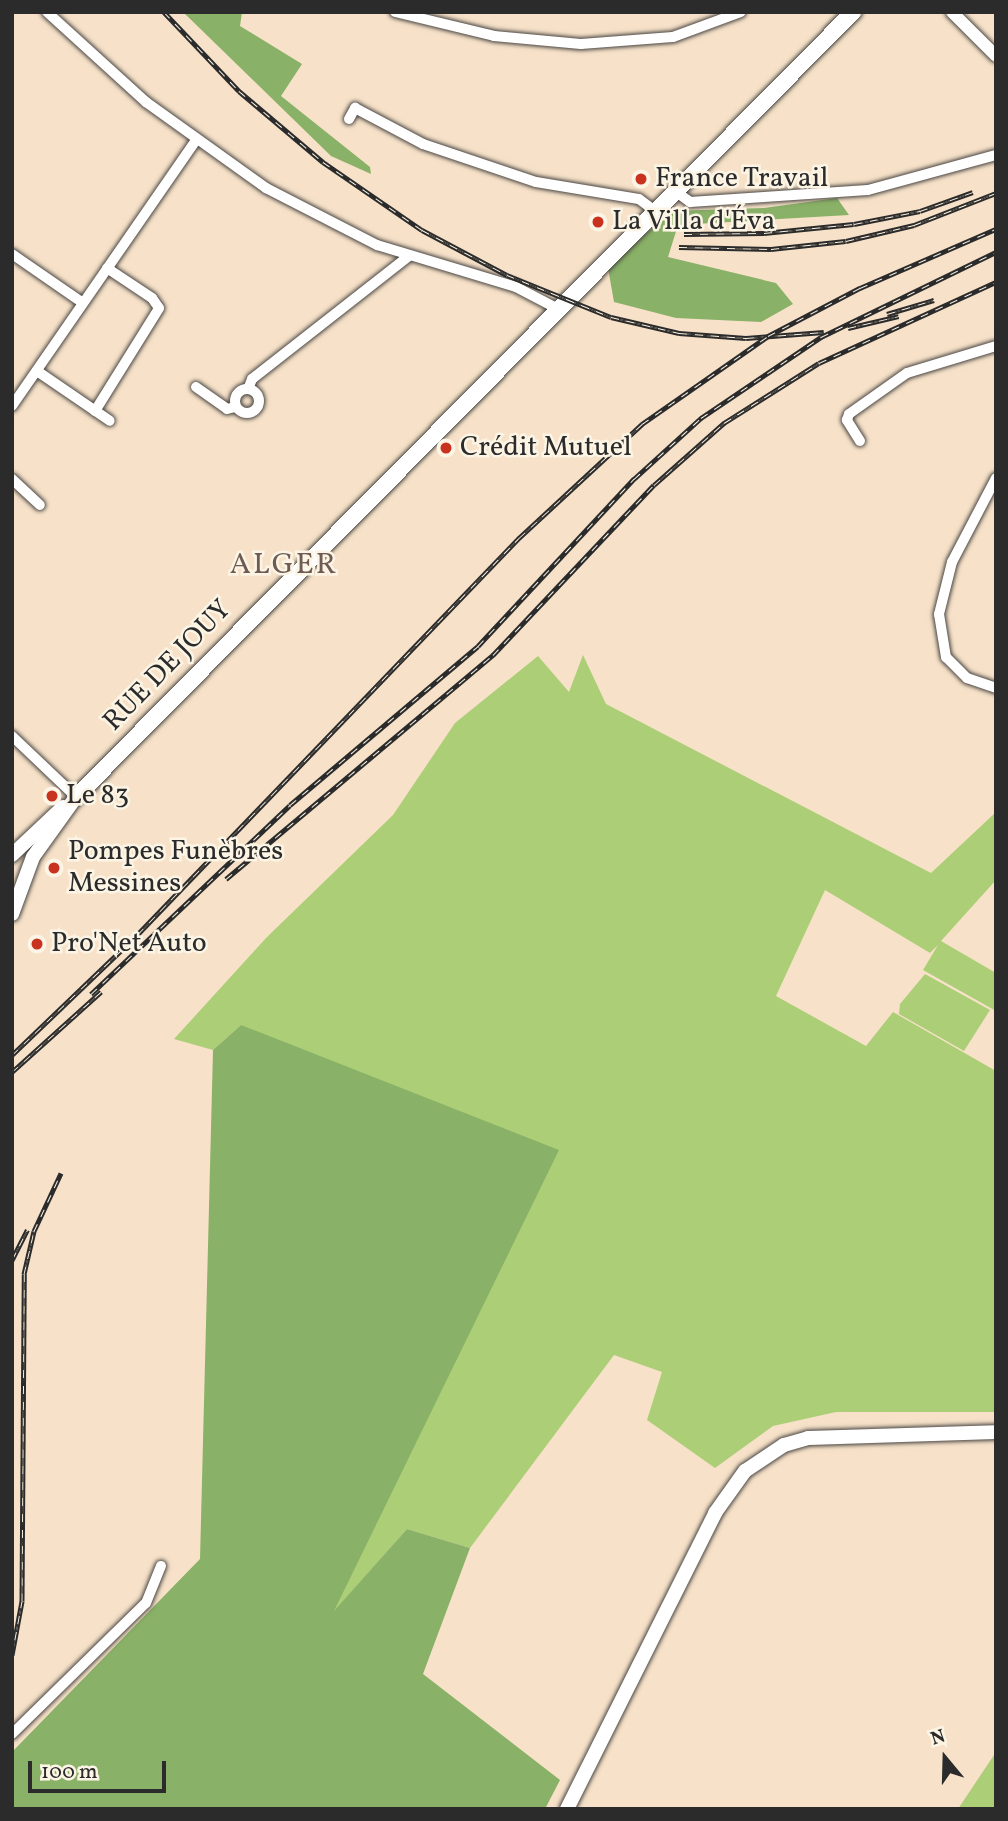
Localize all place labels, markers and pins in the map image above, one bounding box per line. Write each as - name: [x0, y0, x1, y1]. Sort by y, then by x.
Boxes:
- place label: France Travail: [655, 162, 829, 196]
- marker: France Travail: [633, 171, 649, 187]
- place label: La Villa d'Éva: [612, 205, 776, 239]
- marker: La Villa d'Éva: [590, 214, 606, 230]
- place label: Crédit Mutuel: [460, 431, 631, 465]
- marker: Crédit Mutuel: [438, 440, 454, 456]
- place label: Le 83: [66, 779, 129, 813]
- marker: Le 83: [44, 788, 60, 804]
- place label: Pompes Funèbres Messines: [68, 835, 283, 901]
- marker: Pompes Funèbres Messines: [46, 860, 62, 876]
- place label: Pro'Net Auto: [51, 927, 207, 961]
- marker: Pro'Net Auto: [29, 936, 45, 952]

